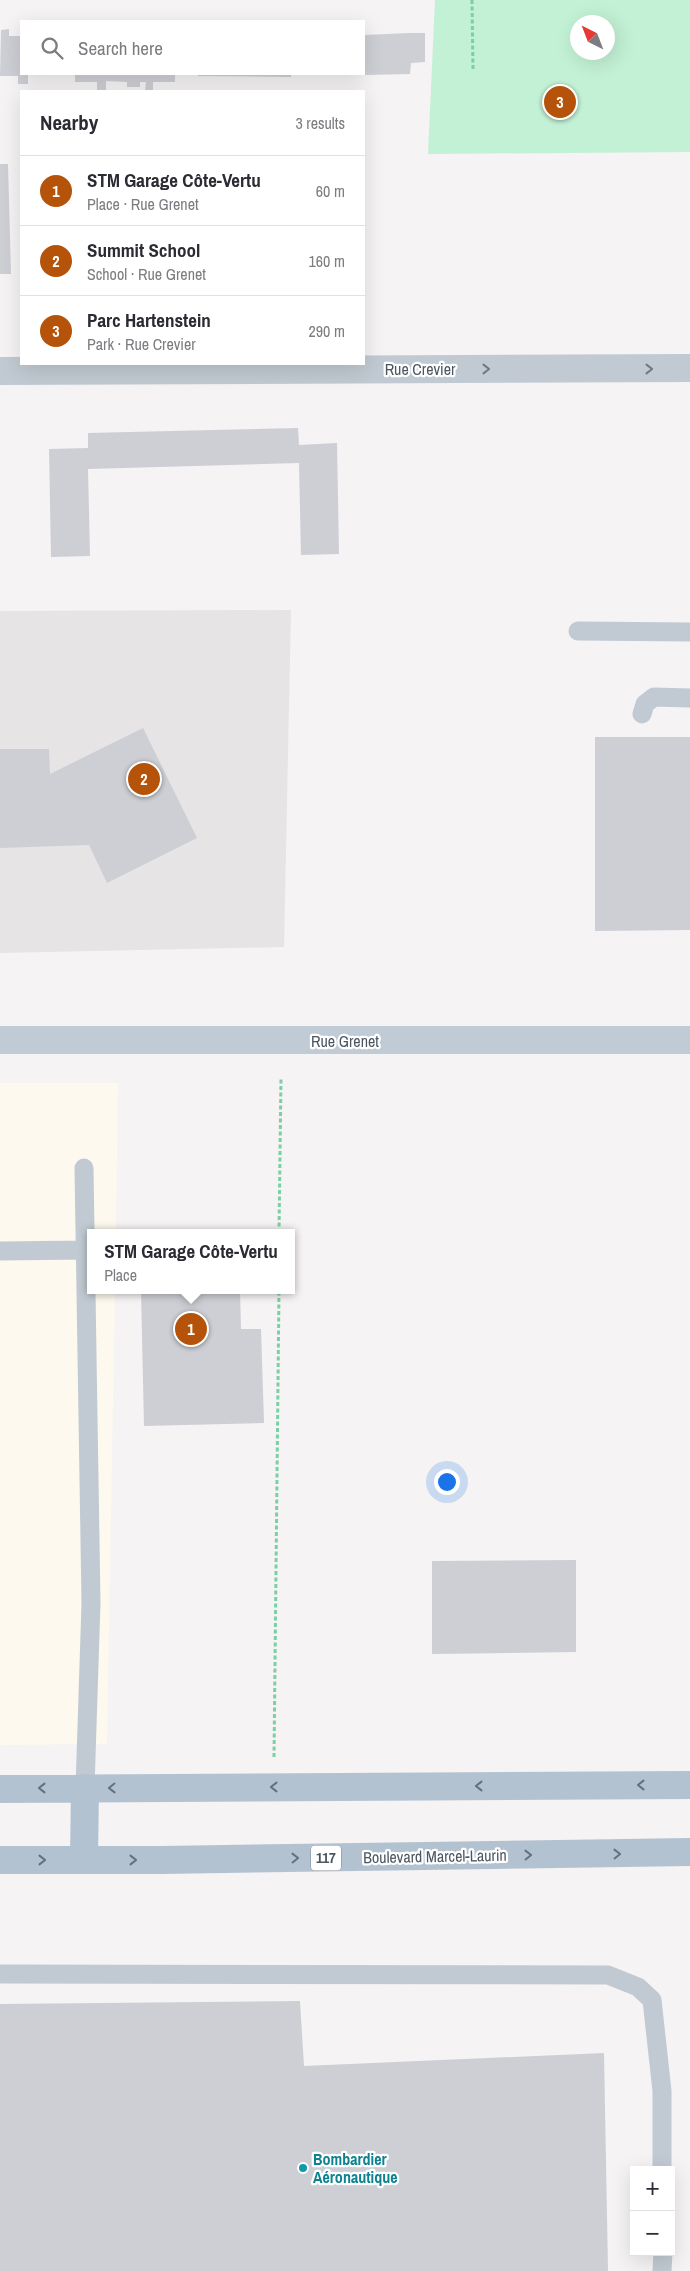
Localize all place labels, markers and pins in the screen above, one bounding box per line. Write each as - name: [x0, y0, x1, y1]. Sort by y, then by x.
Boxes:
- pin: 3: [544, 83, 576, 121]
- pin: 2: [128, 760, 160, 798]
- pin: 1: [175, 1310, 207, 1348]
- place label: Bombardier Aéronautique: [313, 2148, 398, 2188]
- marker: Bombardier Aéronautique: [297, 2162, 309, 2174]

